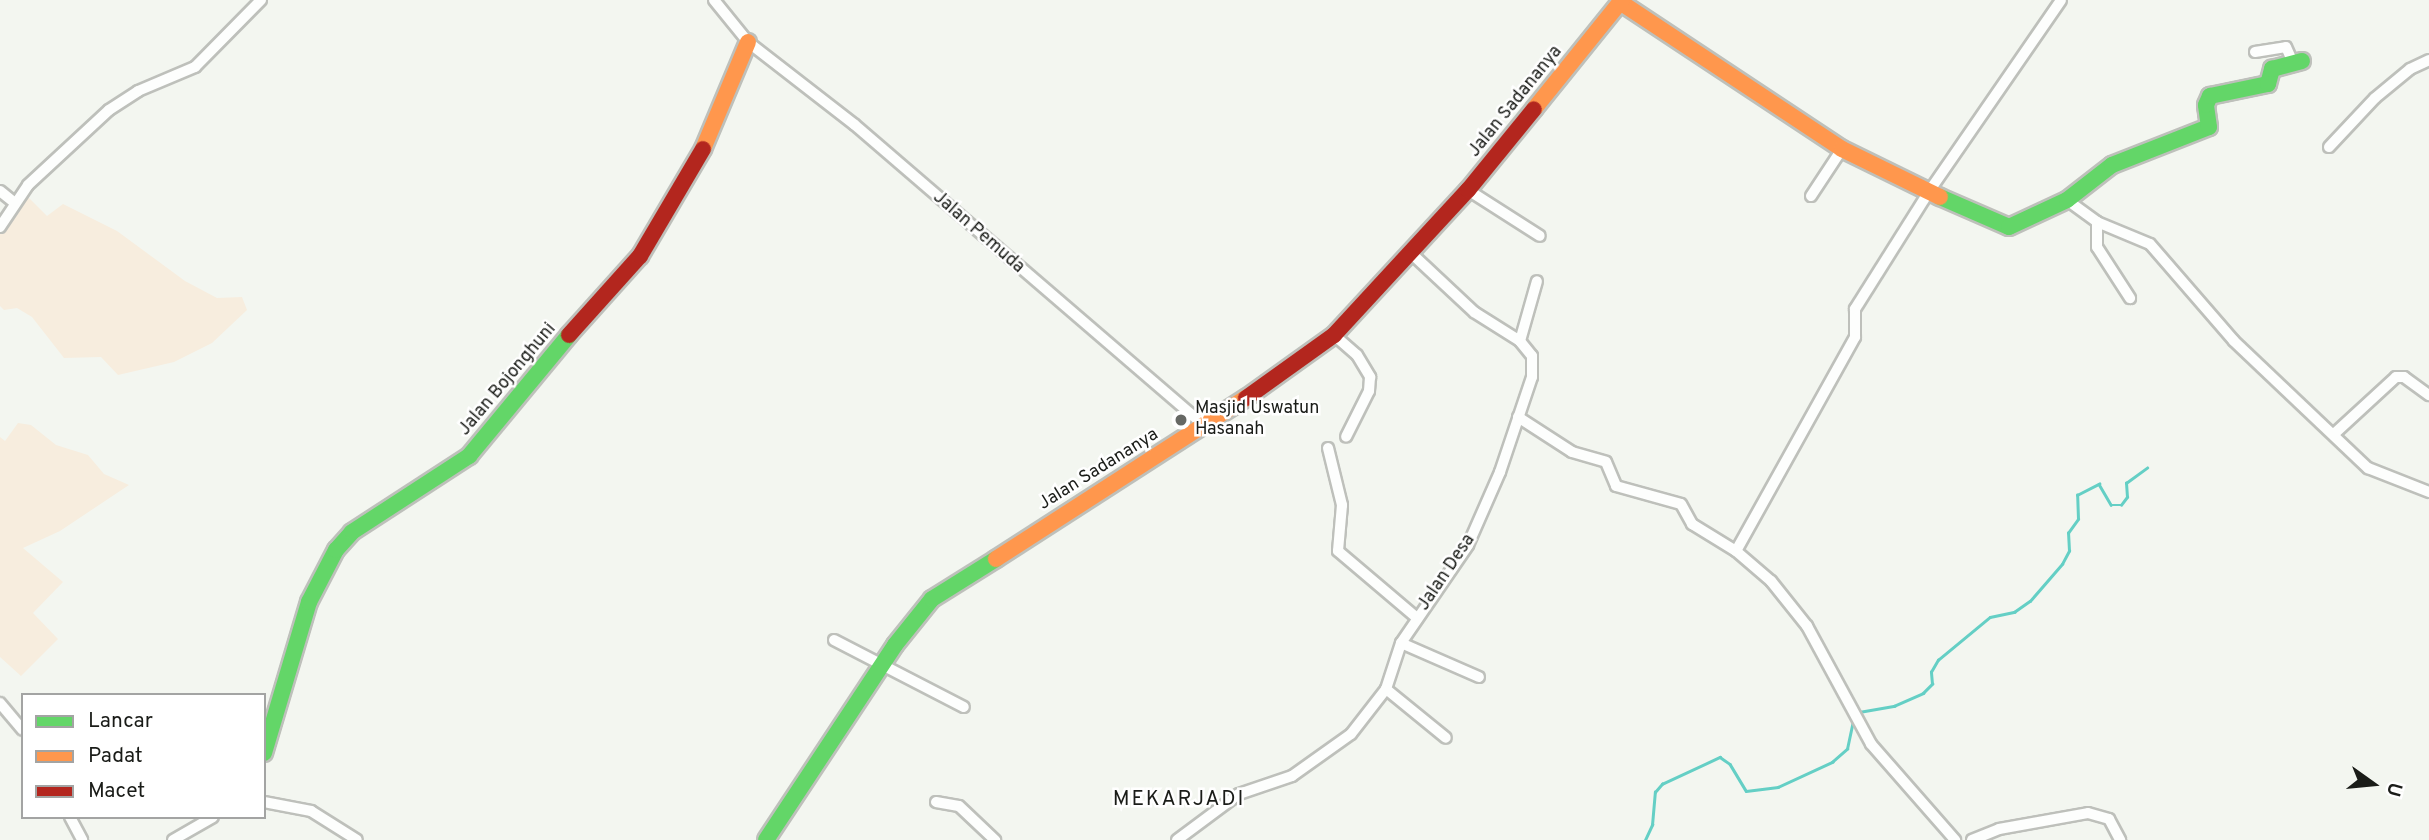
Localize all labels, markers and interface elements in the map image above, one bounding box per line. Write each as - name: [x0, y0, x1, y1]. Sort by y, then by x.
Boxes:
- street label: Jalan Sadananya: [1464, 42, 1568, 162]
- street label: Jalan Pemuda: [928, 187, 1028, 279]
- street label: Jalan Bojonghuni: [455, 319, 561, 441]
- place label: Masjid Uswatun Hasanah: [1195, 399, 1319, 442]
- marker: Masjid Uswatun Hasanah: [1173, 412, 1189, 428]
- street label: Jalan Sadananya: [1035, 425, 1163, 515]
- street label: Jalan Desa: [1414, 531, 1480, 615]
- legend: [21, 693, 266, 819]
- text: Lancar: [88, 708, 153, 735]
- text: Padat: [88, 743, 143, 770]
- north arrow: [2338, 749, 2408, 819]
- text: Macet: [88, 778, 145, 805]
- text: U: [2380, 780, 2407, 799]
- district label: MEKARJADI: [1114, 787, 1244, 813]

